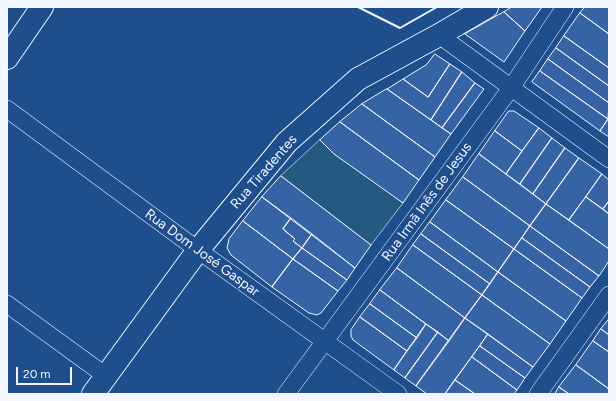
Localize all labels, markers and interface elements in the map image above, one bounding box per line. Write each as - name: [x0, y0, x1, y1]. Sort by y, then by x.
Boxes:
- street label: Rua Tiradentes: [227, 131, 301, 213]
- street label: Rua Irmã Inês de Jesus: [378, 139, 476, 265]
- street label: Rua Dom José Gaspar: [141, 206, 263, 300]
- scale bar: [18, 359, 74, 385]
- text: 20 m: [23, 367, 51, 381]

